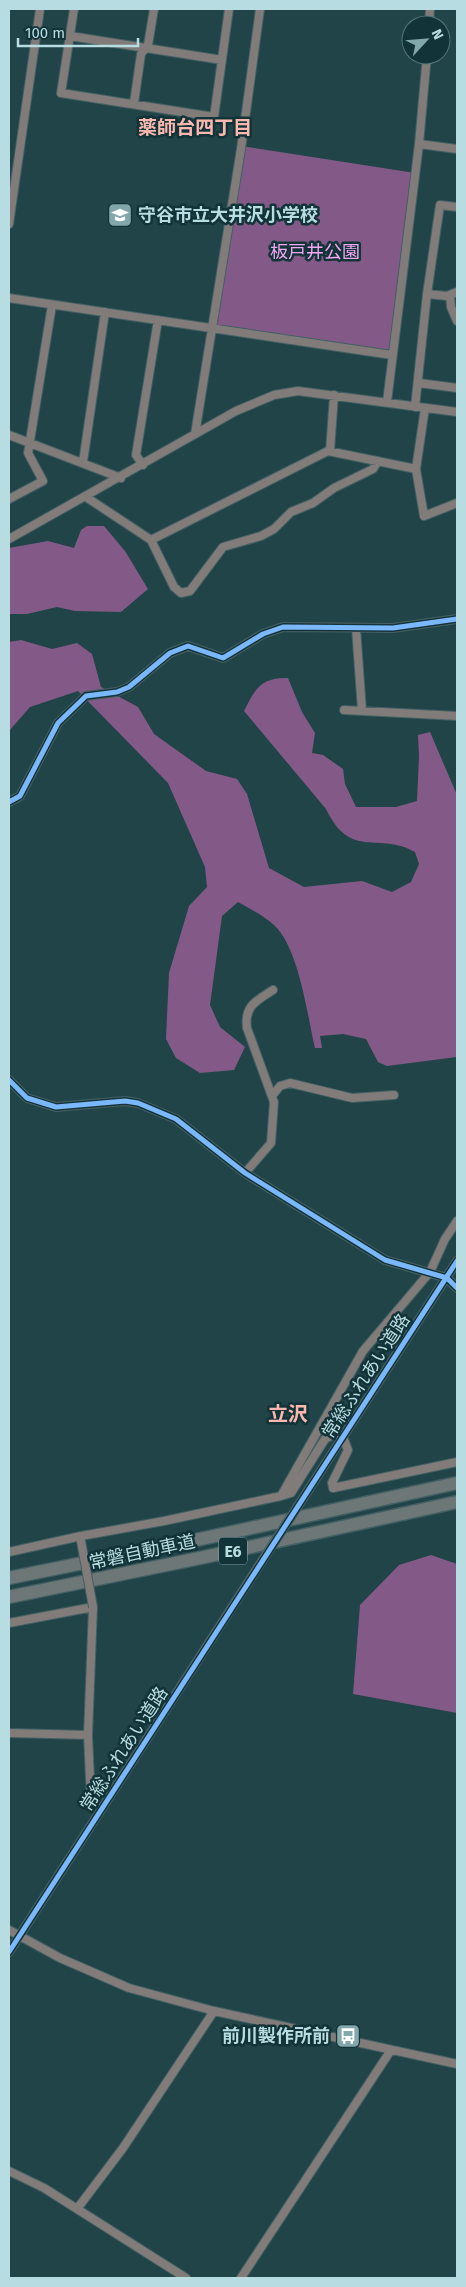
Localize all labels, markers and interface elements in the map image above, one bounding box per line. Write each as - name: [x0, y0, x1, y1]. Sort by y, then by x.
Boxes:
- scale bar: [18, 15, 138, 47]
- north arrow: [401, 15, 451, 65]
- text: 100 m: [25, 24, 65, 42]
- text: N: [428, 27, 447, 42]
- district label: 薬師台四丁目: [138, 116, 252, 139]
- school or university icon: 守谷市立大井沢小学校: [107, 202, 133, 228]
- place label: 守谷市立大井沢小学校: [138, 204, 318, 226]
- park label: 板戸井公園: [270, 241, 360, 263]
- street label: 常総ふれあい道路: [318, 1310, 414, 1442]
- district label: 立沢: [268, 1402, 308, 1426]
- street label: 常磐自動車道: [87, 1530, 197, 1574]
- road number: E6: [219, 1538, 247, 1564]
- street label: 常総ふれあい道路: [76, 1683, 172, 1815]
- bus stop icon: 前川製作所前: [335, 2023, 361, 2049]
- place label: 前川製作所前: [222, 2025, 330, 2047]

